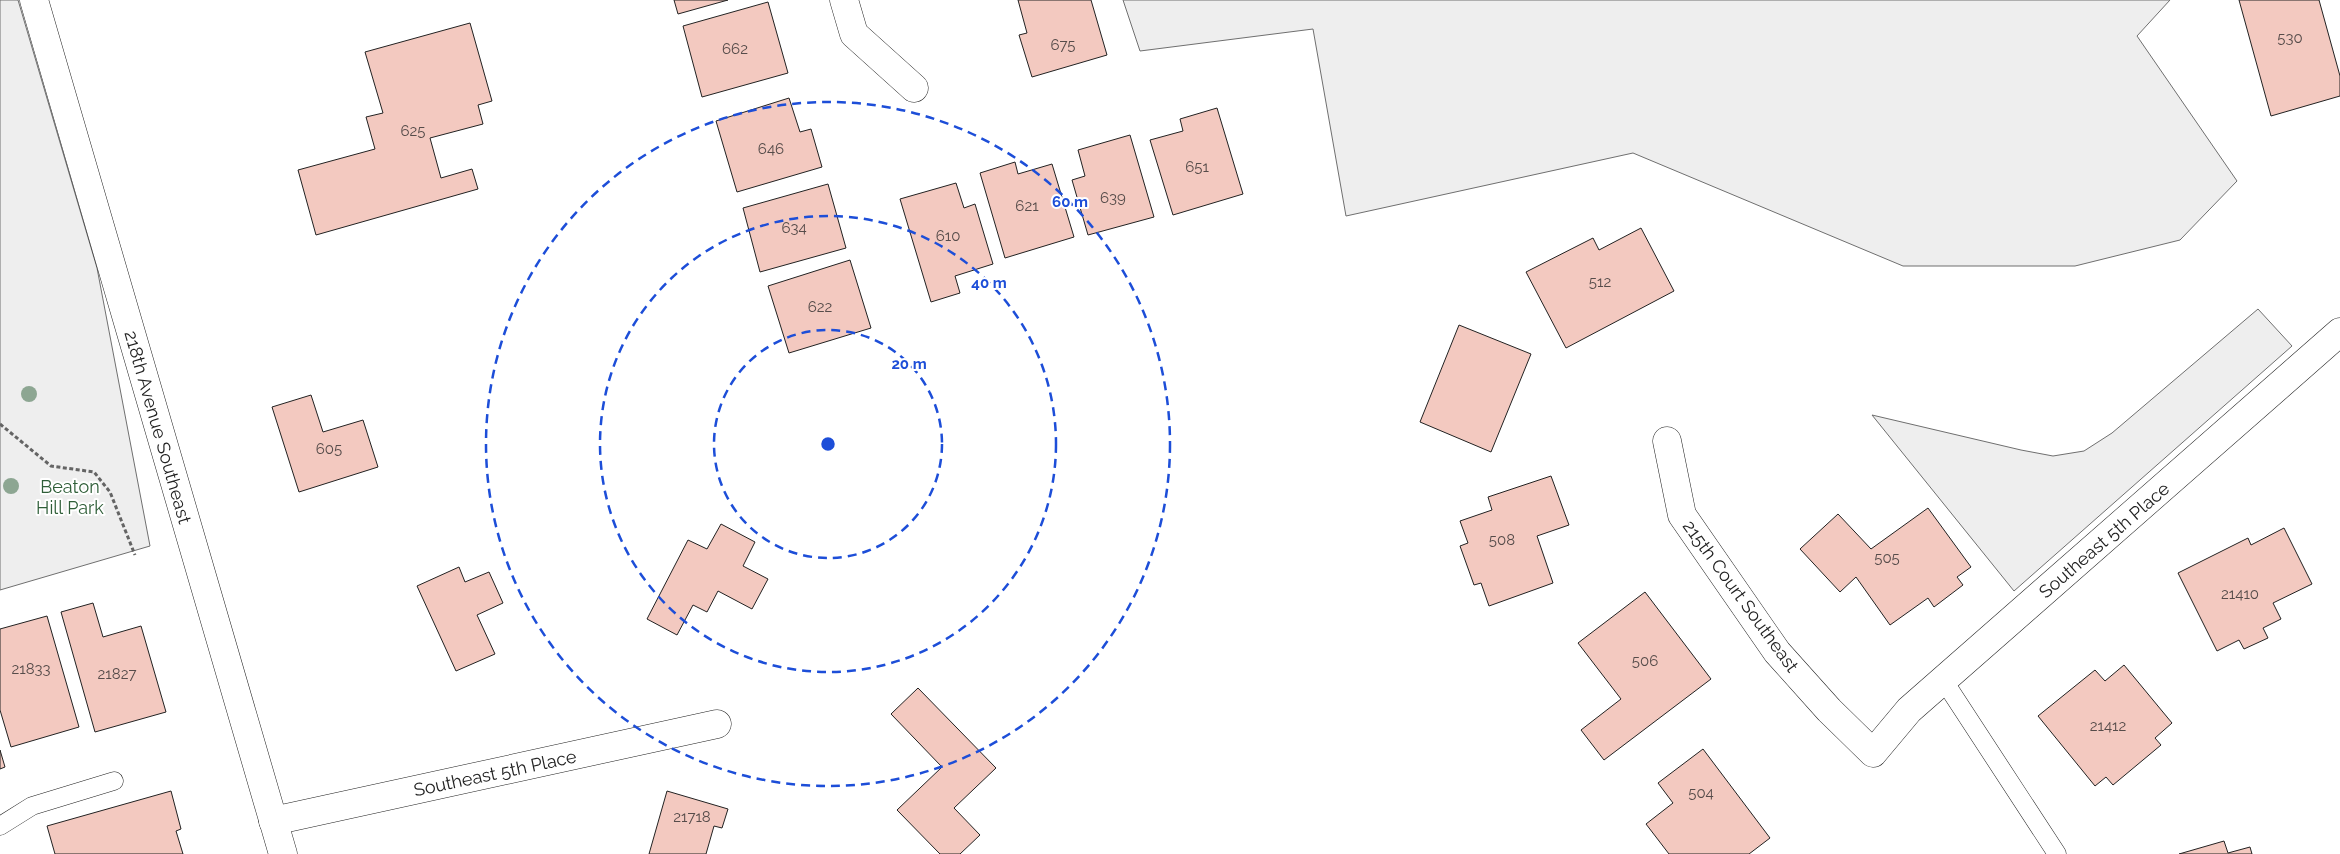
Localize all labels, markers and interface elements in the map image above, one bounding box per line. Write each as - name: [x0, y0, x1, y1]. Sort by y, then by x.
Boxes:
- house number: 530: [2277, 29, 2303, 47]
- house number: 675: [1050, 36, 1076, 54]
- house number: 662: [722, 40, 748, 58]
- house number: 625: [400, 122, 426, 140]
- house number: 646: [758, 140, 784, 158]
- house number: 651: [1185, 158, 1209, 176]
- house number: 639: [1100, 189, 1126, 207]
- text: 60 m: [1052, 193, 1088, 211]
- house number: 621: [1015, 197, 1039, 215]
- house number: 634: [781, 219, 807, 237]
- house number: 610: [936, 227, 960, 245]
- house number: 512: [1589, 273, 1611, 291]
- text: 40 m: [971, 274, 1007, 292]
- house number: 622: [808, 298, 833, 316]
- street label: 218th Avenue Southeast: [120, 328, 196, 526]
- text: 20 m: [891, 355, 927, 373]
- centre of rings: [819, 435, 837, 453]
- house number: 605: [316, 440, 342, 458]
- park label: Beaton Hill Park: [36, 476, 104, 518]
- street label: Southeast 5th Place: [2035, 477, 2174, 602]
- street label: 215th Court Southeast: [1679, 516, 1803, 676]
- house number: 508: [1489, 531, 1515, 549]
- house number: 505: [1874, 549, 1900, 567]
- house number: 21410: [2221, 585, 2259, 603]
- house number: 506: [1632, 652, 1658, 670]
- house number: 21833: [11, 660, 51, 678]
- house number: 21827: [98, 665, 136, 683]
- house number: 21412: [2090, 717, 2127, 735]
- street label: Southeast 5th Place: [412, 745, 579, 800]
- house number: 504: [1688, 784, 1714, 802]
- house number: 21718: [673, 808, 711, 826]

